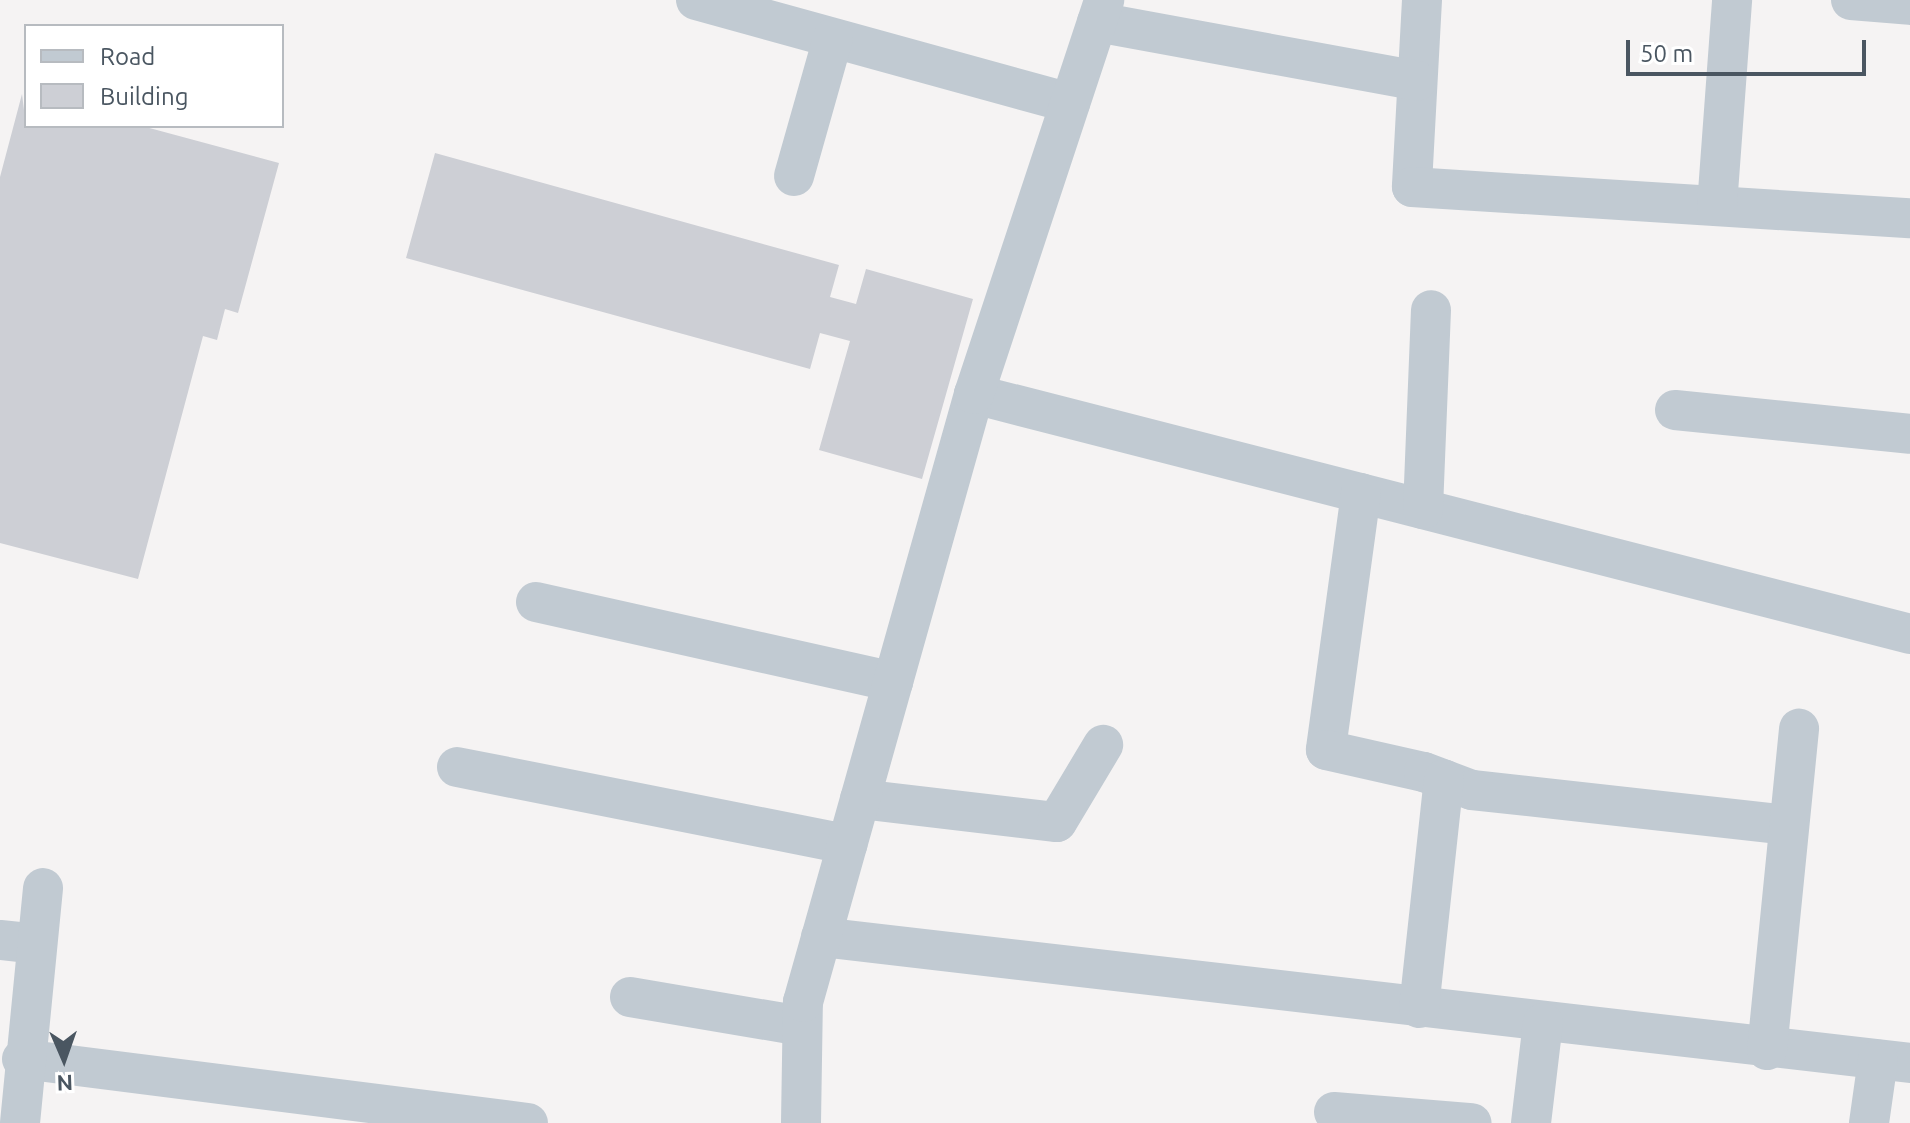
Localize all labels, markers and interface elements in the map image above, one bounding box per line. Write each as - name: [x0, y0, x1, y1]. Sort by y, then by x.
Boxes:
- legend: [24, 24, 284, 128]
- scale bar: [1630, 24, 1870, 74]
- text: 50 m: [1640, 40, 1693, 67]
- text: Road: [100, 43, 155, 70]
- text: Building: [100, 83, 188, 110]
- north arrow: [24, 1019, 104, 1099]
- text: N: [56, 1071, 74, 1096]

